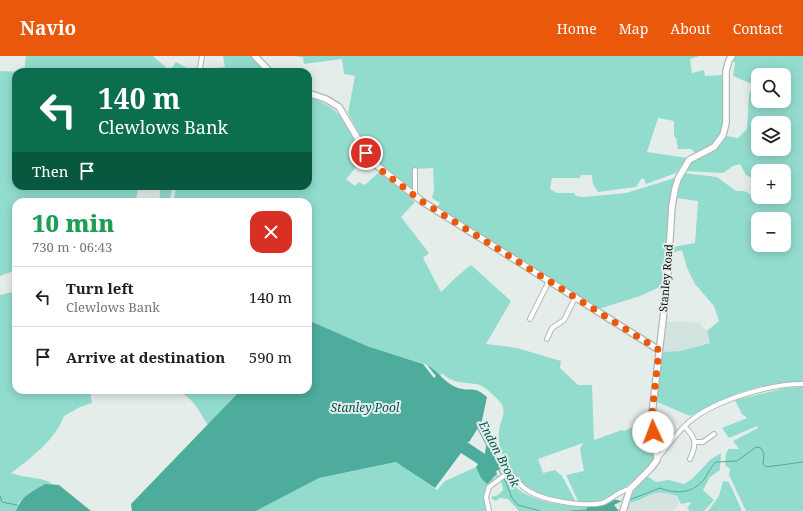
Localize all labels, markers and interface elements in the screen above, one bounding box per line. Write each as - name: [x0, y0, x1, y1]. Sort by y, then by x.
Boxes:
- text: Navio: [20, 15, 76, 41]
- text: Home: [557, 19, 597, 38]
- text: Map: [619, 19, 648, 38]
- text: About: [670, 19, 711, 38]
- text: Contact: [733, 19, 783, 38]
- map controls: [751, 68, 791, 252]
- button: search: [751, 68, 791, 108]
- text: 140 m: [98, 79, 180, 117]
- icon: left: [32, 84, 84, 136]
- text: Clewlows Bank: [98, 115, 228, 139]
- button: layers: [751, 116, 791, 156]
- pin: [349, 136, 383, 170]
- icon: arrive: [355, 142, 377, 164]
- icon: arrive: [76, 160, 98, 182]
- text: Then: [32, 161, 68, 181]
- button: +: [751, 164, 791, 204]
- text: 10 min: [32, 206, 115, 239]
- button: close: [250, 211, 292, 253]
- button: −: [751, 212, 791, 252]
- text: 730 m · 06:43: [32, 238, 112, 256]
- street label: Stanley Road: [655, 243, 676, 312]
- text: Turn left: [66, 278, 134, 298]
- icon: left: [32, 286, 54, 308]
- text: 140 m: [249, 287, 292, 307]
- text: Clewlows Bank: [66, 298, 160, 316]
- icon: arrive: [32, 346, 54, 368]
- text: Arrive at destination: [66, 347, 225, 367]
- text: 590 m: [249, 347, 292, 367]
- water label: Stanley Pool: [331, 399, 400, 416]
- position arrow: [632, 411, 674, 453]
- water label: Endon Brook: [474, 417, 525, 491]

